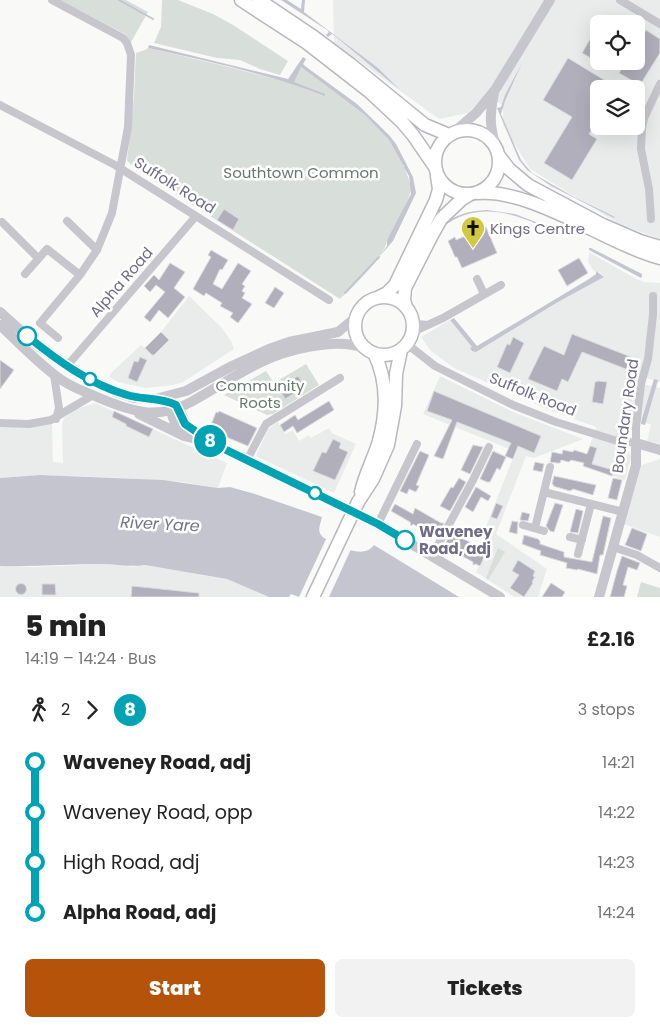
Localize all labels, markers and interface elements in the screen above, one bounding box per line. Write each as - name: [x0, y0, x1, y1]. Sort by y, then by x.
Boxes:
- map controls: [590, 15, 645, 135]
- button: locate: [590, 15, 645, 70]
- button: layers: [590, 80, 645, 135]
- street label: Suffolk Road: [130, 152, 220, 218]
- park label: Southtown Common: [223, 162, 379, 183]
- church icon: Kings Centre: [460, 215, 486, 249]
- place label: Kings Centre: [490, 218, 585, 239]
- street label: Alpha Road: [85, 242, 157, 322]
- unlabelled marker: [17, 326, 37, 346]
- street label: Boundary Road: [607, 357, 643, 475]
- street label: Suffolk Road: [486, 367, 580, 421]
- unlabelled marker: [83, 372, 97, 386]
- park label: Community Roots: [216, 375, 305, 413]
- line badge: 8: [194, 425, 226, 457]
- text: 8: [204, 428, 216, 453]
- unlabelled marker: [308, 486, 322, 500]
- water label: River Yare: [120, 510, 200, 538]
- place label: Waveney Road, adj: [419, 521, 493, 559]
- marker: Waveney Road, adj: [395, 530, 415, 550]
- text: 5 min: [25, 607, 106, 646]
- text: £2.16: [587, 626, 635, 653]
- text: 14:19 – 14:24 · Bus: [25, 647, 156, 670]
- icon: walk: [25, 696, 53, 724]
- icon: forward: [78, 696, 106, 724]
- text: 8: [124, 697, 136, 722]
- text: 2: [61, 698, 70, 721]
- text: 3 stops: [578, 698, 635, 721]
- text: Waveney Road, adj: [63, 749, 251, 776]
- text: 14:21: [602, 751, 635, 774]
- text: Waveney Road, opp: [63, 799, 253, 826]
- text: 14:22: [598, 801, 635, 824]
- text: High Road, adj: [63, 849, 200, 876]
- text: 14:23: [598, 851, 635, 874]
- text: Alpha Road, adj: [63, 899, 216, 926]
- text: 14:24: [597, 901, 635, 924]
- button: Start: [25, 959, 325, 1017]
- button: Tickets: [335, 959, 635, 1017]

